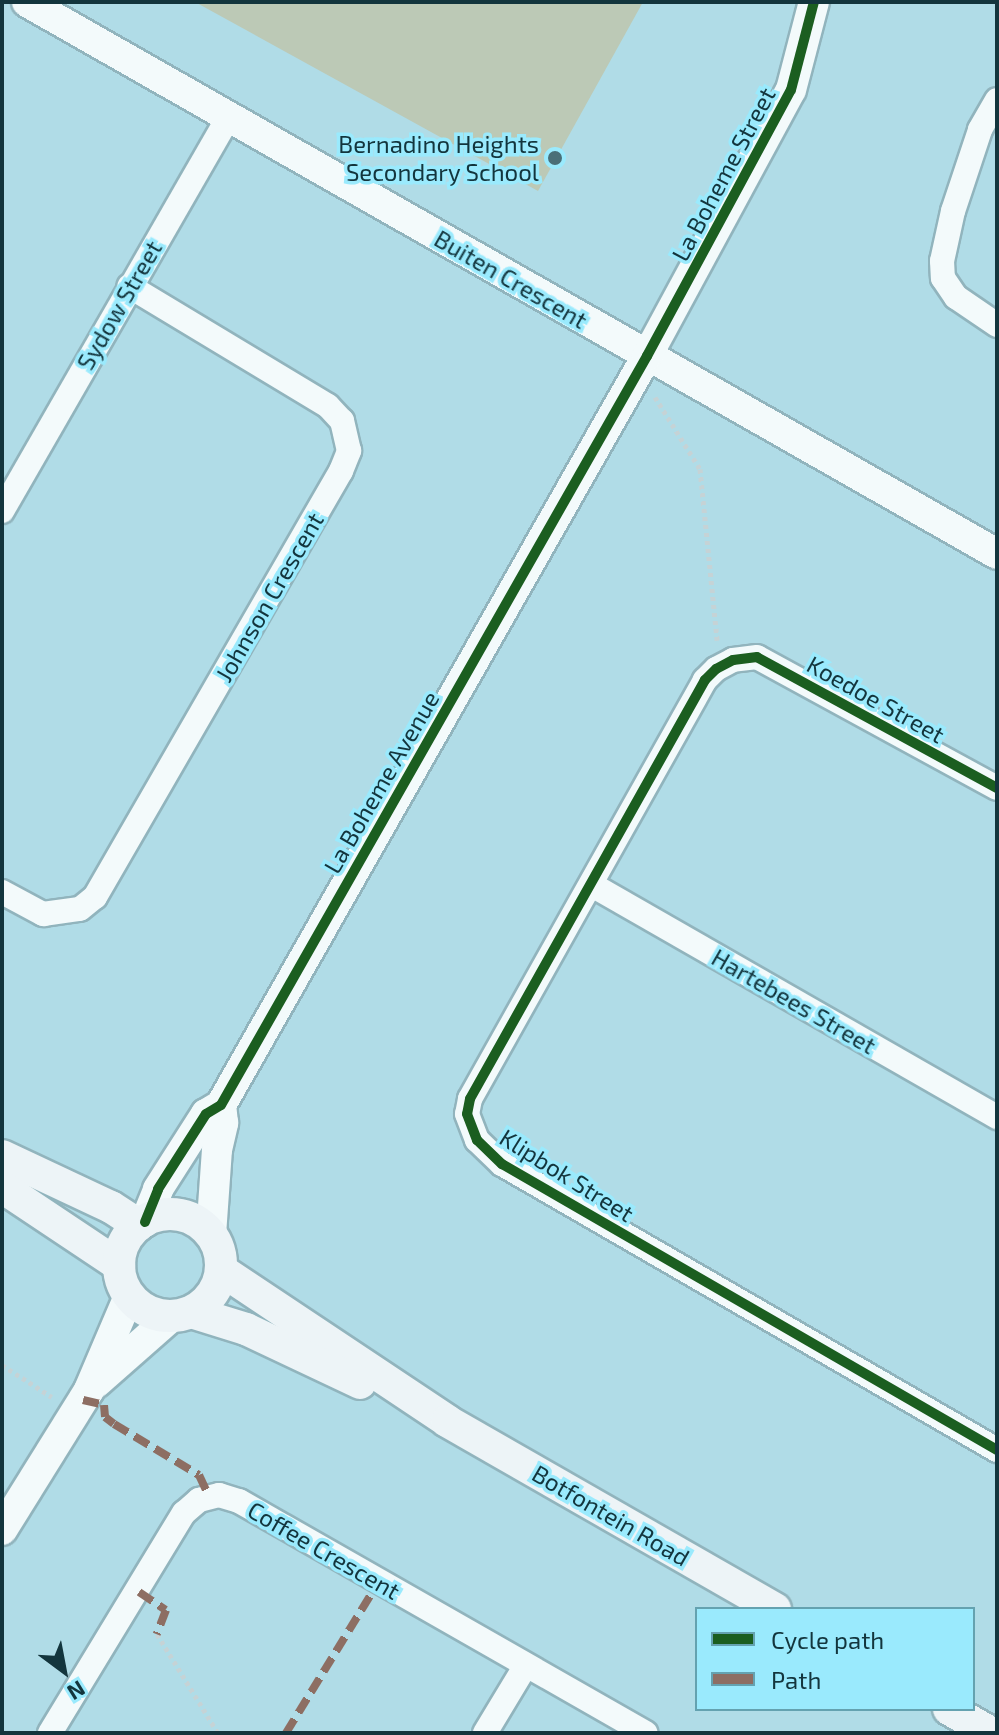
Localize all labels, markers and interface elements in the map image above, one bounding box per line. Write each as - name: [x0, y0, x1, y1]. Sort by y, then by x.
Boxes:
- street label: La Boheme Street: [665, 82, 781, 266]
- place label: Bernadino Heights Secondary School: [338, 130, 539, 186]
- marker: Bernadino Heights Secondary School: [546, 149, 564, 167]
- street label: Buiten Crescent: [430, 224, 592, 334]
- street label: Sydow Street: [70, 235, 168, 375]
- street label: Johnson Crescent: [209, 507, 329, 687]
- street label: Koedoe Street: [802, 649, 950, 749]
- street label: La Boheme Avenue: [317, 686, 445, 878]
- street label: Hartebees Street: [707, 942, 881, 1060]
- street label: Klipbok Street: [495, 1122, 639, 1228]
- street label: Botfontein Road: [527, 1458, 695, 1572]
- street label: Coffee Crescent: [243, 1495, 405, 1605]
- legend: [695, 1607, 975, 1711]
- text: Cycle path: [771, 1625, 884, 1654]
- north arrow: [24, 1631, 104, 1711]
- text: Path: [771, 1665, 821, 1694]
- text: N: [63, 1676, 90, 1707]

